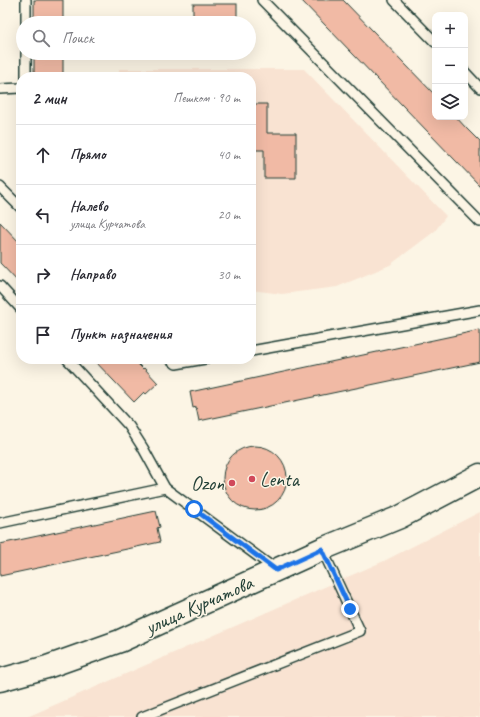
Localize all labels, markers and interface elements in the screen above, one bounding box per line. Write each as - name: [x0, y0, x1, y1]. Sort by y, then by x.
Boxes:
- map controls: [432, 12, 468, 120]
- button: +: [432, 12, 468, 48]
- search box: [16, 16, 256, 60]
- icon: search: [30, 27, 52, 49]
- text: Поиск: [62, 29, 94, 48]
- button: −: [432, 48, 468, 84]
- button: layers: [432, 84, 468, 120]
- text: 2 мин: [32, 88, 67, 109]
- text: Пешком · 90 m: [173, 90, 240, 106]
- icon: ahead: [32, 144, 54, 166]
- text: Прямо: [70, 145, 106, 164]
- text: 40 m: [218, 147, 240, 163]
- text: Налево: [70, 197, 108, 216]
- icon: left: [32, 204, 54, 226]
- text: 20 m: [218, 207, 240, 223]
- text: улица Курчатова: [70, 216, 145, 232]
- icon: right: [32, 264, 54, 286]
- text: Направо: [70, 265, 116, 284]
- text: 30 m: [218, 267, 240, 283]
- icon: arrive: [32, 324, 54, 346]
- text: Пункт назначения: [70, 325, 172, 344]
- place label: Lenta: [260, 467, 301, 492]
- place label: Ozon: [191, 471, 225, 496]
- marker: Lenta: [247, 474, 257, 484]
- marker: Ozon: [227, 478, 237, 488]
- route start: [185, 500, 203, 518]
- street label: улица Курчатова: [140, 570, 258, 640]
- route end: [341, 600, 359, 618]

